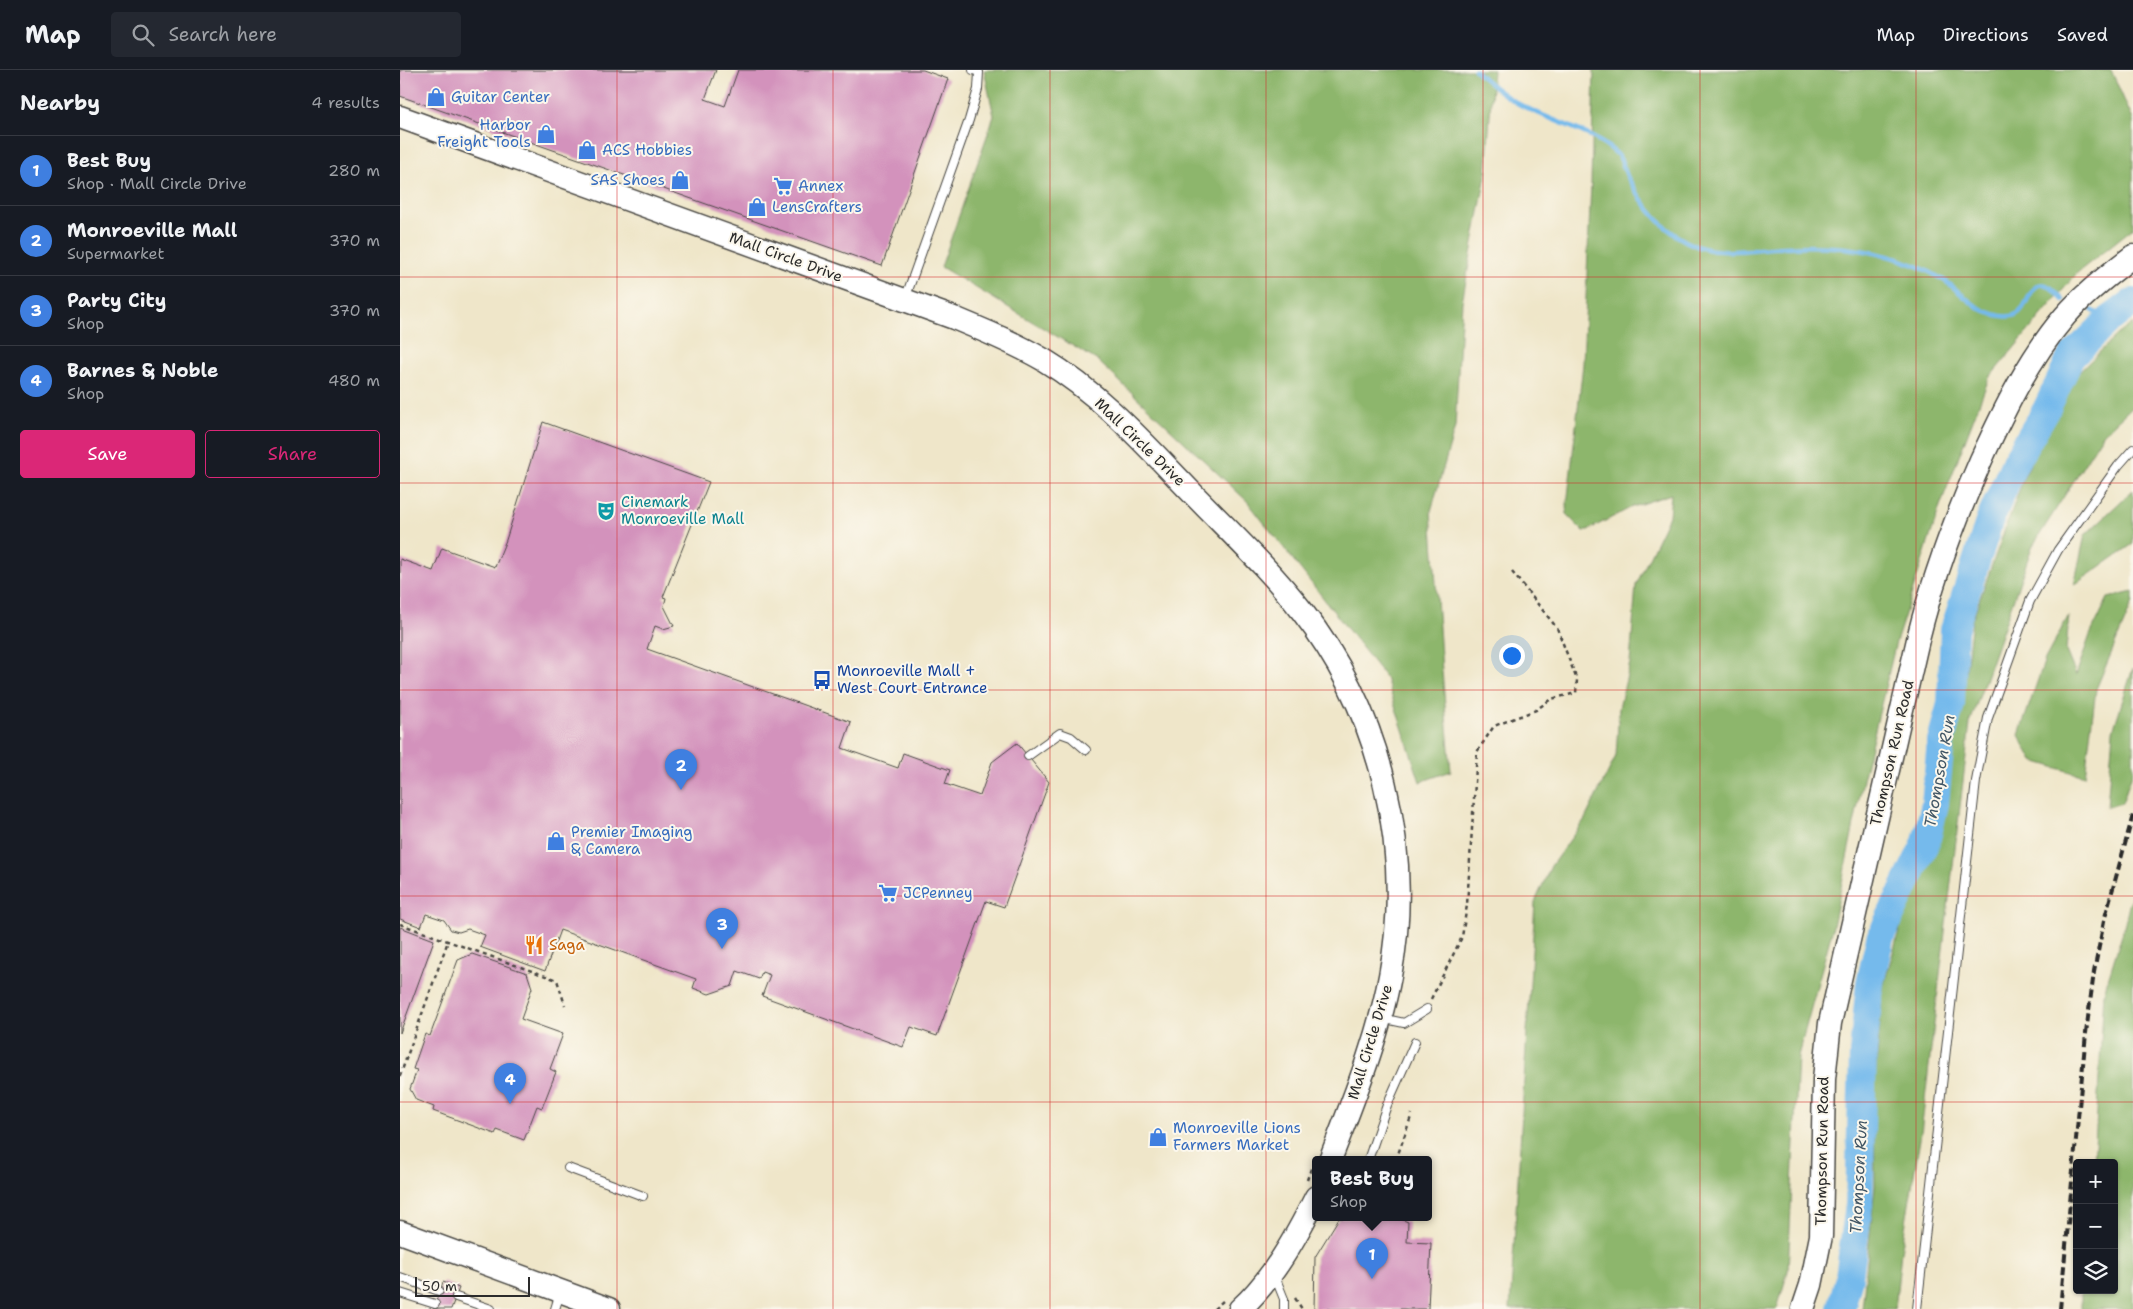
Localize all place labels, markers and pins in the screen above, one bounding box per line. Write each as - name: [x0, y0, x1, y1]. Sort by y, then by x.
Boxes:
- shop icon: Guitar Center: [425, 86, 447, 108]
- place label: Guitar Center: [451, 87, 550, 107]
- place label: Harbor Freight Tools: [437, 115, 531, 152]
- shop icon: Harbor Freight Tools: [535, 123, 557, 145]
- shop icon: ACS Hobbies: [576, 139, 598, 161]
- place label: ACS Hobbies: [602, 140, 692, 160]
- shop icon: SAS Shoes: [669, 169, 691, 191]
- place label: SAS Shoes: [591, 170, 665, 190]
- supermarket icon: Annex: [772, 175, 794, 197]
- place label: Annex: [798, 176, 844, 196]
- shop icon: LensCrafters: [746, 196, 768, 218]
- place label: LensCrafters: [772, 197, 862, 217]
- place label: Cinemark Monroeville Mall: [621, 492, 745, 529]
- theatre icon: Cinemark Monroeville Mall: [595, 500, 617, 522]
- place label: Monroeville Mall + West Court Entrance: [837, 661, 987, 698]
- bus stop icon: Monroeville Mall + West Court Entrance: [811, 669, 833, 691]
- pin: 2: [665, 749, 697, 790]
- place label: Premier Imaging & Camera: [571, 822, 692, 859]
- shop icon: Premier Imaging & Camera: [545, 830, 567, 852]
- supermarket icon: JCPenney: [877, 882, 899, 904]
- place label: JCPenney: [903, 883, 973, 903]
- pin: 3: [706, 908, 738, 949]
- restaurant icon: Saga: [523, 934, 545, 956]
- place label: Saga: [549, 935, 585, 955]
- pin: 4: [494, 1063, 526, 1104]
- place label: Monroeville Lions Farmers Market: [1173, 1118, 1301, 1155]
- shop icon: Monroeville Lions Farmers Market: [1147, 1126, 1169, 1148]
- pin: 1: [1356, 1238, 1388, 1279]

